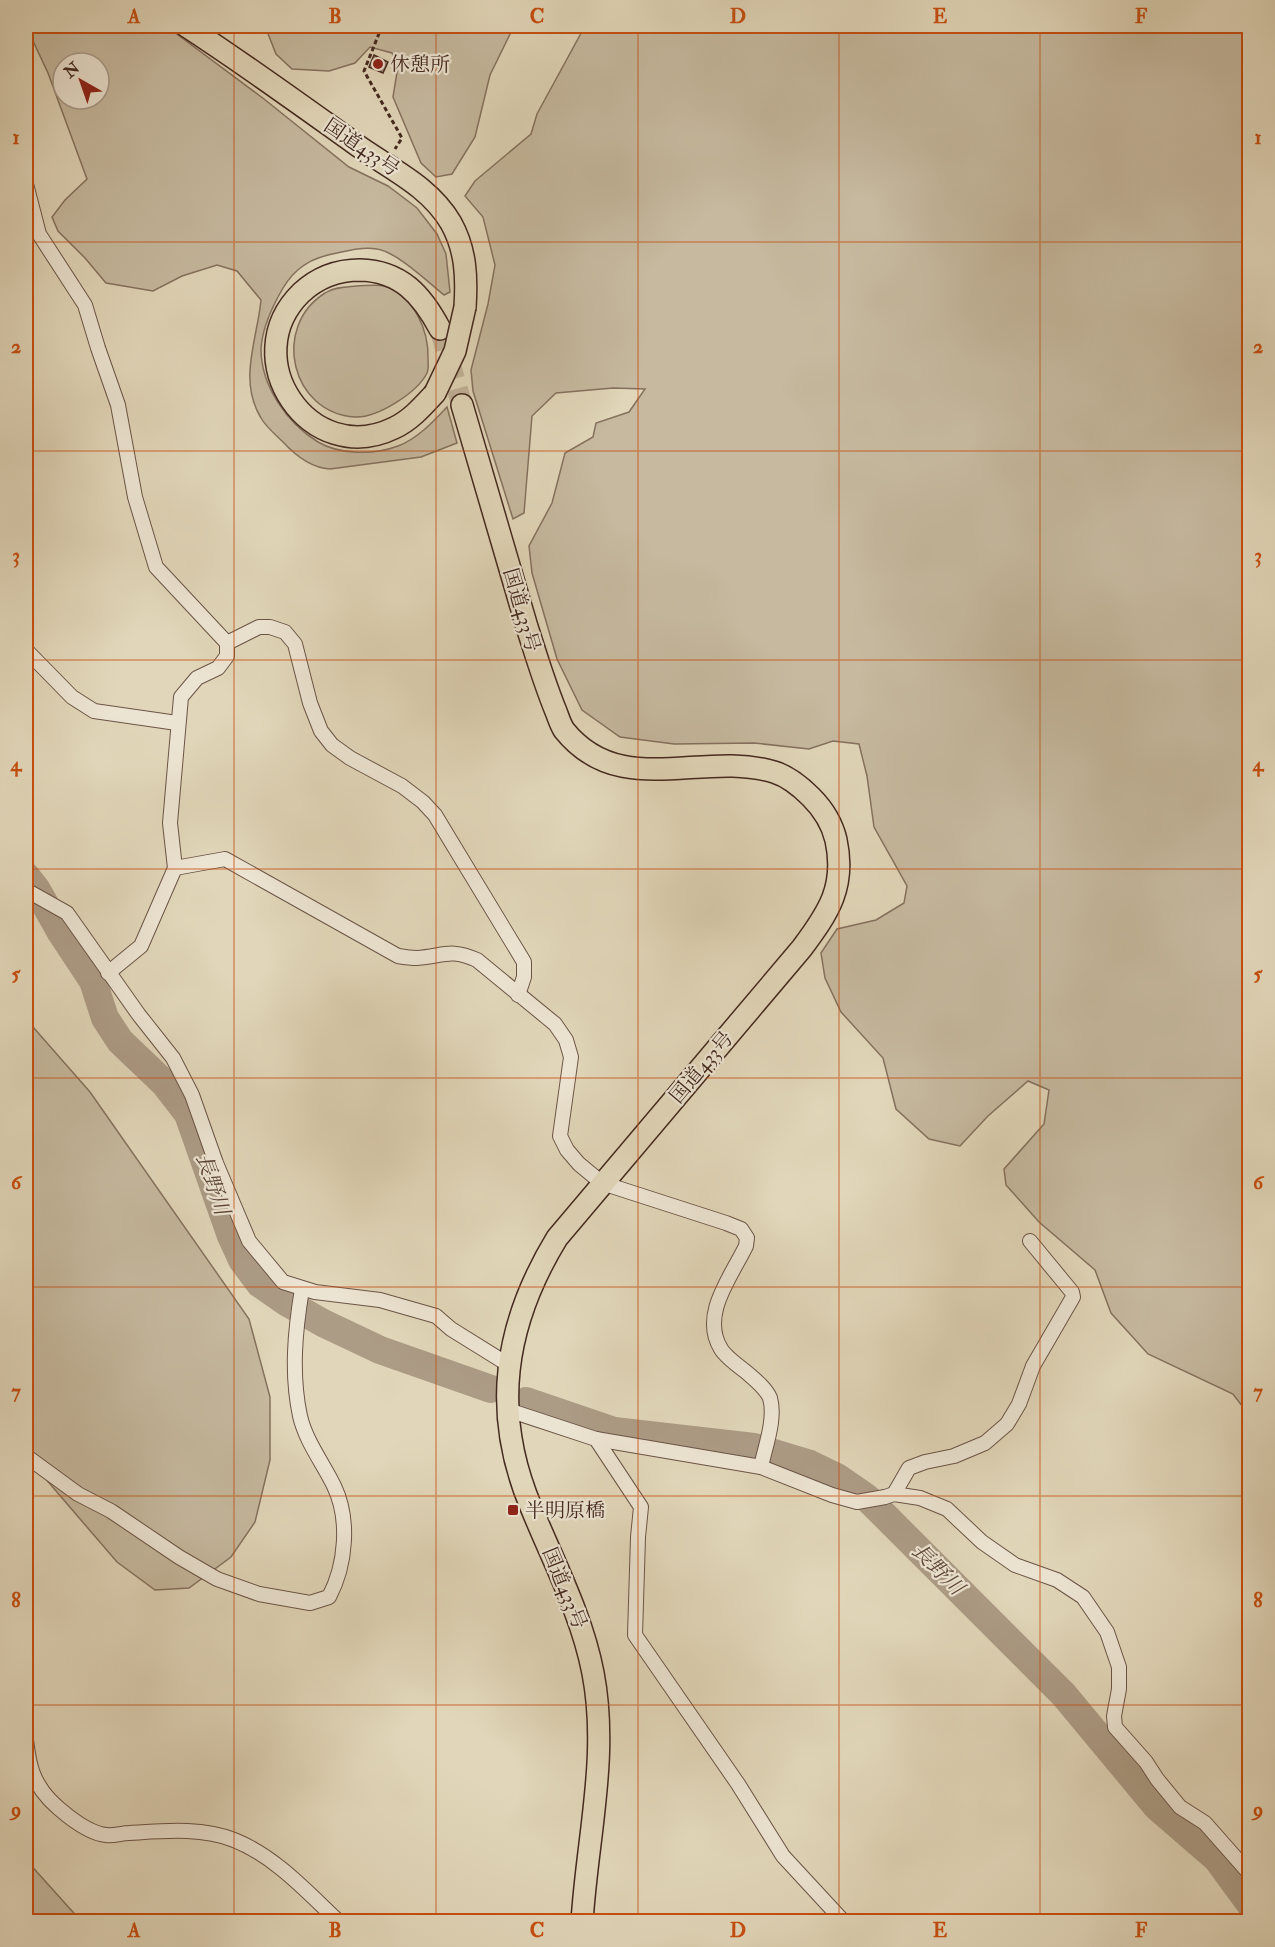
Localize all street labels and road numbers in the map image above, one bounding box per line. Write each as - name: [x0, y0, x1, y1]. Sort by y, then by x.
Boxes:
- street label: 国道433号: [319, 113, 404, 182]
- street label: 国道433号: [498, 565, 545, 655]
- street label: 国道433号: [664, 1026, 739, 1108]
- street label: 国道433号: [537, 1544, 592, 1633]

